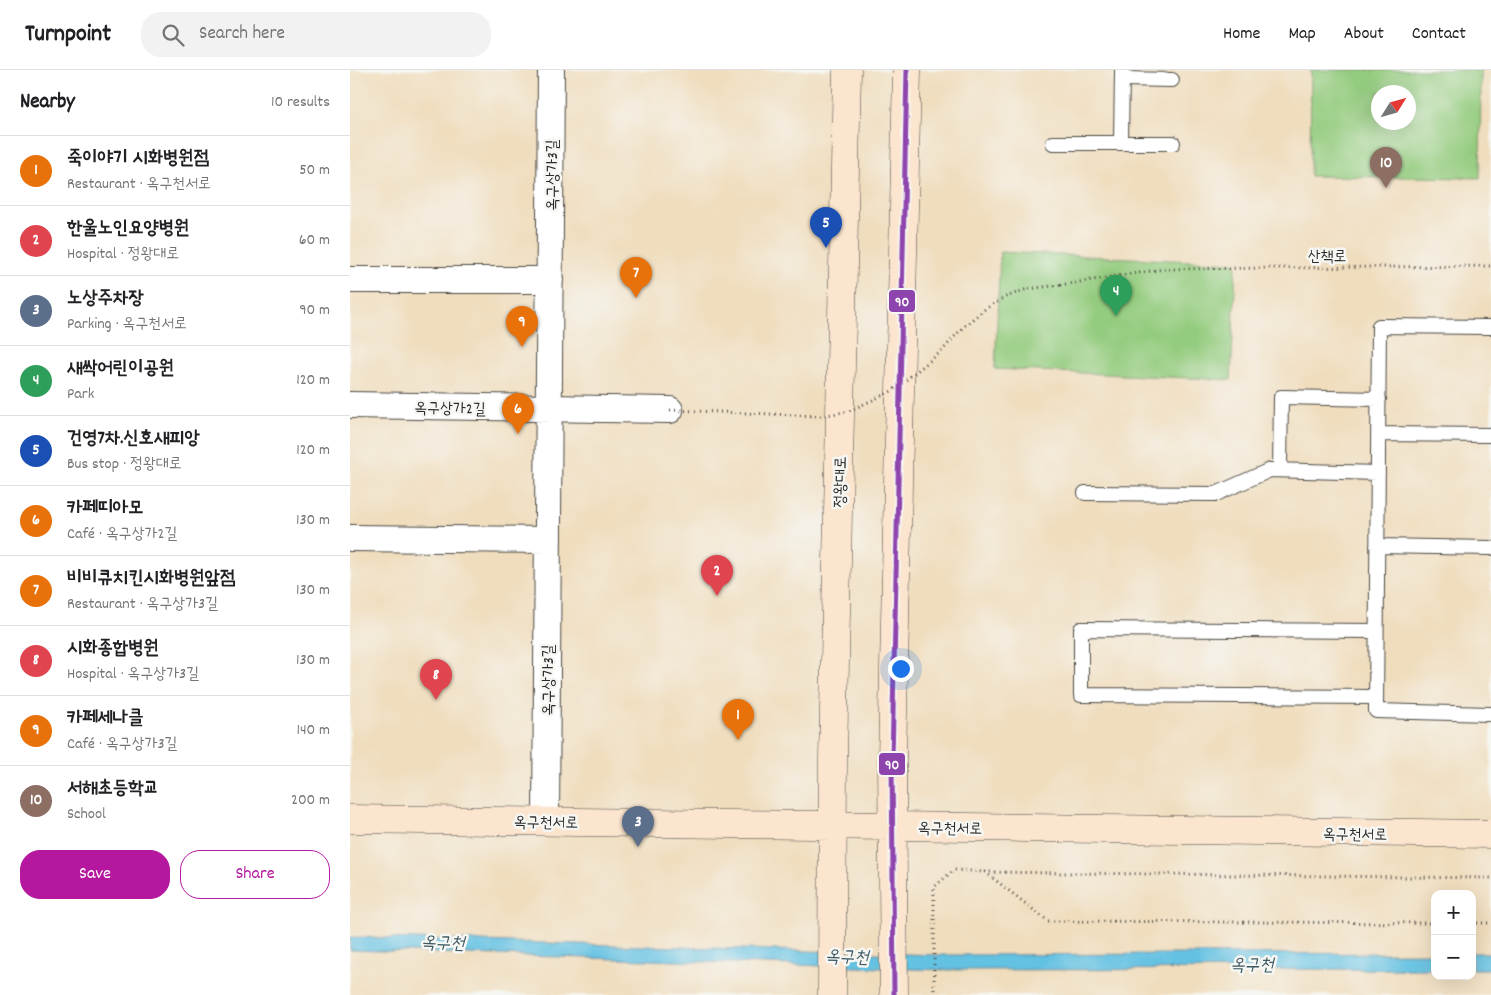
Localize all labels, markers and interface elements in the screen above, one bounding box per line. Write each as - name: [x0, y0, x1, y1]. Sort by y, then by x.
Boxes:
- search box: [141, 12, 491, 57]
- text: Turnpoint: [25, 18, 111, 52]
- icon: search: [159, 21, 187, 49]
- text: Search here: [199, 21, 285, 48]
- text: Home: [1223, 22, 1260, 47]
- text: Map: [1288, 22, 1316, 47]
- text: About: [1344, 22, 1384, 47]
- text: Contact: [1412, 22, 1466, 47]
- north arrow: [1371, 85, 1416, 130]
- text: Nearby: [20, 88, 75, 118]
- text: 10 results: [271, 91, 330, 114]
- street label: 옥구상가3길: [542, 139, 565, 211]
- text: 죽이야기 시화병원점: [67, 146, 209, 173]
- pin: 10: [1370, 147, 1402, 188]
- text: 1: [34, 159, 38, 182]
- text: 50 m: [299, 159, 330, 182]
- text: Restaurant · 옥구천서로: [67, 173, 211, 196]
- pin: 5: [810, 207, 842, 248]
- text: 한울노인요양병원: [67, 216, 189, 243]
- text: 2: [33, 229, 40, 252]
- text: 60 m: [299, 229, 330, 252]
- text: Hospital · 정왕대로: [67, 243, 179, 266]
- street label: 산책로: [1308, 246, 1346, 269]
- pin: 7: [620, 257, 652, 298]
- pin: 4: [1100, 275, 1132, 316]
- text: 노상주차장: [67, 286, 143, 313]
- line badge: 90: [888, 289, 916, 313]
- text: 90: [895, 293, 909, 313]
- text: 3: [32, 299, 40, 322]
- text: 90 m: [299, 299, 330, 322]
- pin: 9: [506, 306, 538, 347]
- text: Parking · 옥구천서로: [67, 313, 187, 336]
- text: 새싹어린이공원: [67, 356, 174, 383]
- text: 4: [33, 369, 39, 392]
- text: 120 m: [296, 369, 330, 392]
- text: Park: [67, 383, 94, 406]
- pin: 6: [502, 393, 534, 434]
- street label: 옥구상가2길: [414, 397, 486, 422]
- text: 건영7차.신호새피앙: [67, 426, 200, 453]
- text: 5: [32, 439, 40, 462]
- text: 120 m: [296, 439, 330, 462]
- text: Bus stop · 정왕대로: [67, 453, 182, 476]
- street label: 정왕대로: [830, 456, 853, 508]
- text: 카페띠아모: [67, 496, 143, 523]
- text: 6: [32, 509, 40, 532]
- text: 130 m: [296, 509, 330, 532]
- text: Café · 옥구상가2길: [67, 523, 177, 546]
- pin: 2: [701, 555, 733, 596]
- text: 비비큐치킨시화병원앞점: [67, 566, 235, 593]
- text: 7: [33, 579, 39, 602]
- text: 130 m: [296, 579, 330, 602]
- text: Restaurant · 옥구상가3길: [67, 593, 218, 616]
- text: 시화종합병원: [67, 636, 159, 663]
- street label: 옥구상가3길: [538, 644, 561, 716]
- text: 8: [33, 649, 39, 672]
- text: 130 m: [296, 649, 330, 672]
- your location: [888, 656, 914, 682]
- pin: 8: [420, 659, 452, 700]
- text: Hospital · 옥구상가3길: [67, 663, 199, 686]
- pin: 1: [722, 699, 754, 740]
- text: 카페세나클: [67, 706, 143, 733]
- text: 9: [32, 719, 40, 742]
- text: 140 m: [296, 719, 330, 742]
- text: Café · 옥구상가3길: [67, 733, 177, 756]
- line badge: 90: [878, 752, 906, 776]
- text: 90: [885, 756, 899, 776]
- text: 서해초등학교: [67, 776, 159, 803]
- text: 10: [30, 789, 42, 812]
- text: 200 m: [291, 789, 330, 812]
- text: School: [67, 803, 106, 826]
- pin: 3: [622, 806, 654, 847]
- street label: 옥구천서로: [514, 811, 578, 836]
- street label: 옥구천서로: [918, 817, 982, 842]
- street label: 옥구천서로: [1323, 823, 1387, 848]
- button: Save: [20, 850, 170, 899]
- button: Share: [180, 850, 330, 899]
- map controls: [1431, 890, 1476, 980]
- button: +: [1431, 890, 1476, 935]
- water label: 옥구천: [421, 931, 467, 958]
- button: −: [1431, 935, 1476, 980]
- water label: 옥구천: [825, 945, 871, 972]
- water label: 옥구천: [1230, 954, 1275, 979]

